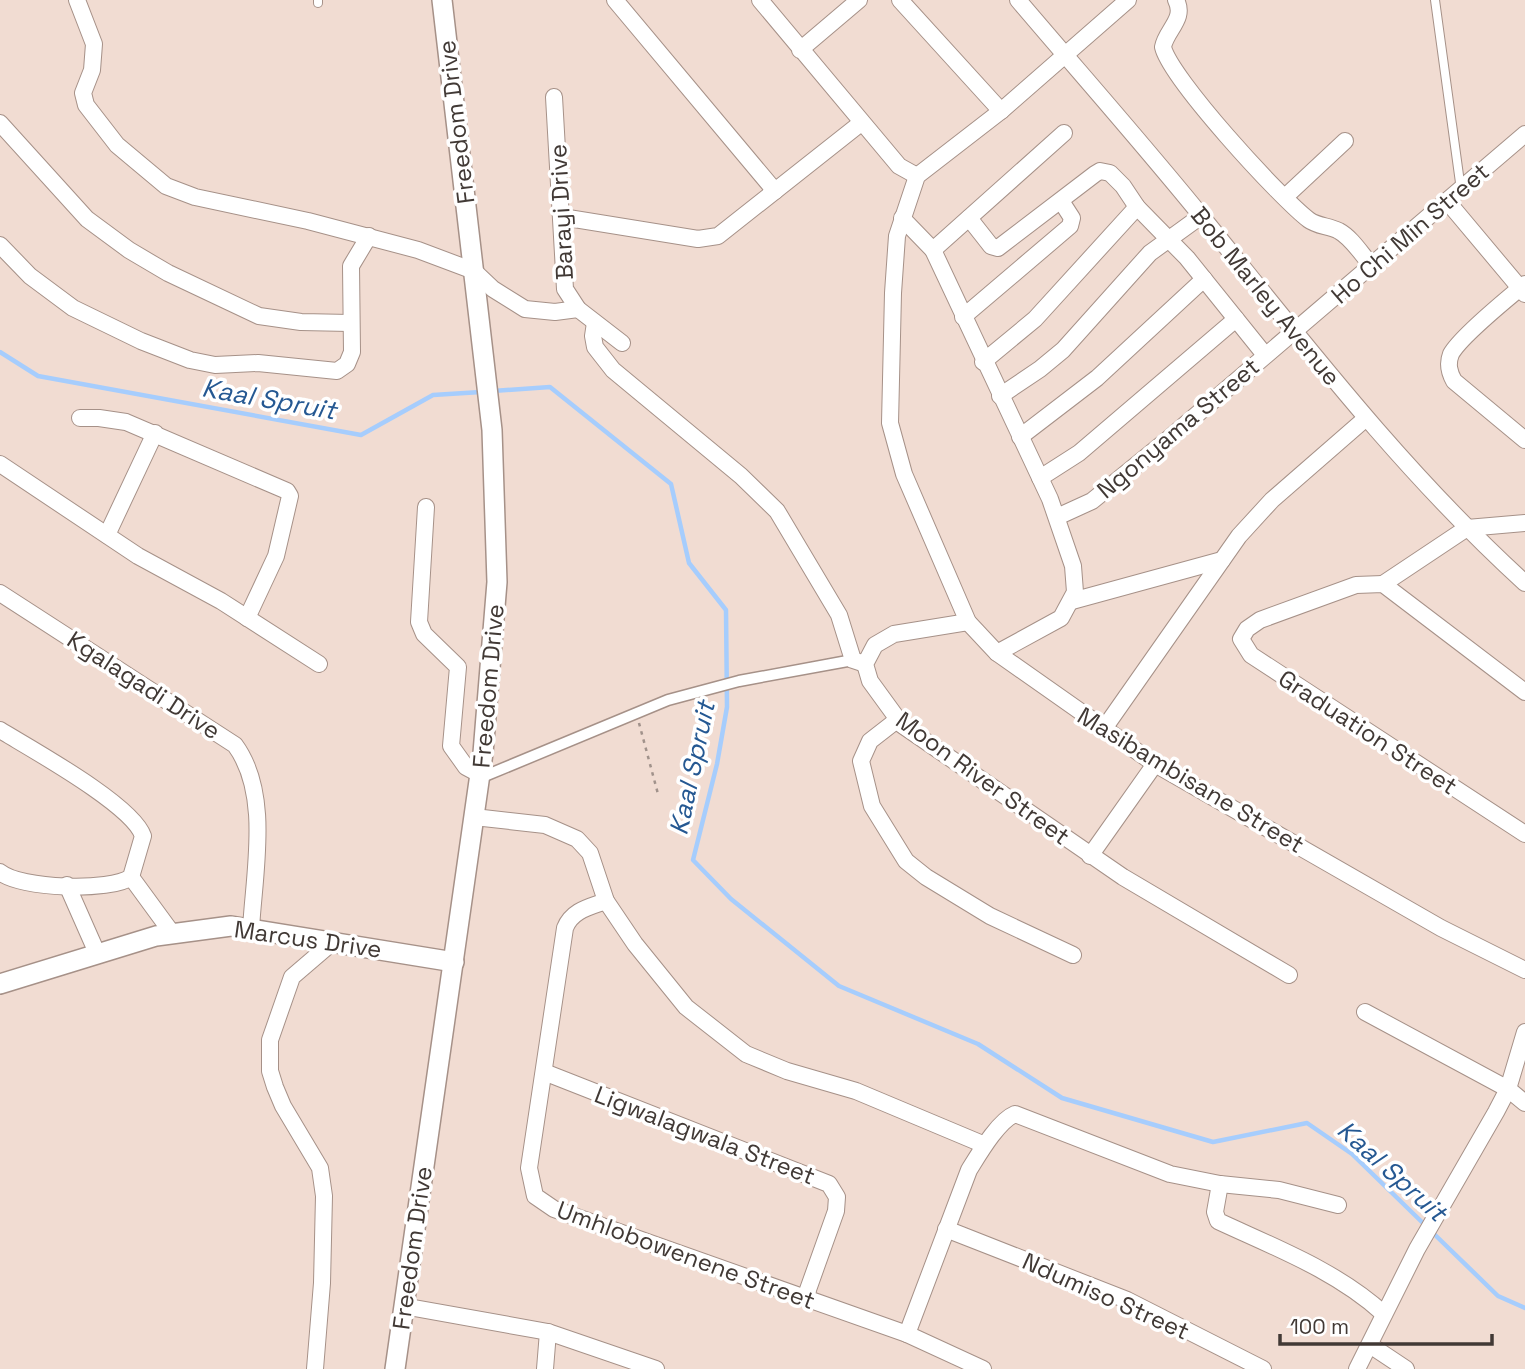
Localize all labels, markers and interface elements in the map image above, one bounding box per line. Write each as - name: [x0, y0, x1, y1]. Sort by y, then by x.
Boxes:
- street label: Freedom Drive: [431, 38, 481, 206]
- street label: Barayi Drive: [542, 143, 580, 281]
- street label: Ho Chi Min Street: [1324, 156, 1496, 310]
- street label: Bob Marley Avenue: [1184, 200, 1348, 392]
- street label: Ngonyama Street: [1090, 351, 1266, 505]
- water label: Kaal Spruit: [199, 370, 341, 428]
- street label: Freedom Drive: [465, 603, 511, 769]
- street label: Kgalagadi Drive: [61, 624, 227, 746]
- street label: Graduation Street: [1273, 663, 1463, 801]
- water label: Kaal Spruit: [661, 696, 723, 838]
- street label: Masibambisane Street: [1072, 700, 1310, 860]
- street label: Moon River Street: [890, 704, 1076, 852]
- street label: Marcus Drive: [232, 913, 384, 965]
- street label: Ligwalagwala Street: [590, 1079, 820, 1191]
- water label: Kaal Spruit: [1330, 1113, 1455, 1230]
- street label: Freedom Drive: [385, 1164, 439, 1332]
- street label: Umhlobowenene Street: [553, 1194, 819, 1316]
- street label: Ndumiso Street: [1018, 1245, 1194, 1347]
- scale bar: [1280, 1302, 1492, 1346]
- text: 100 m: [1290, 1313, 1349, 1340]

